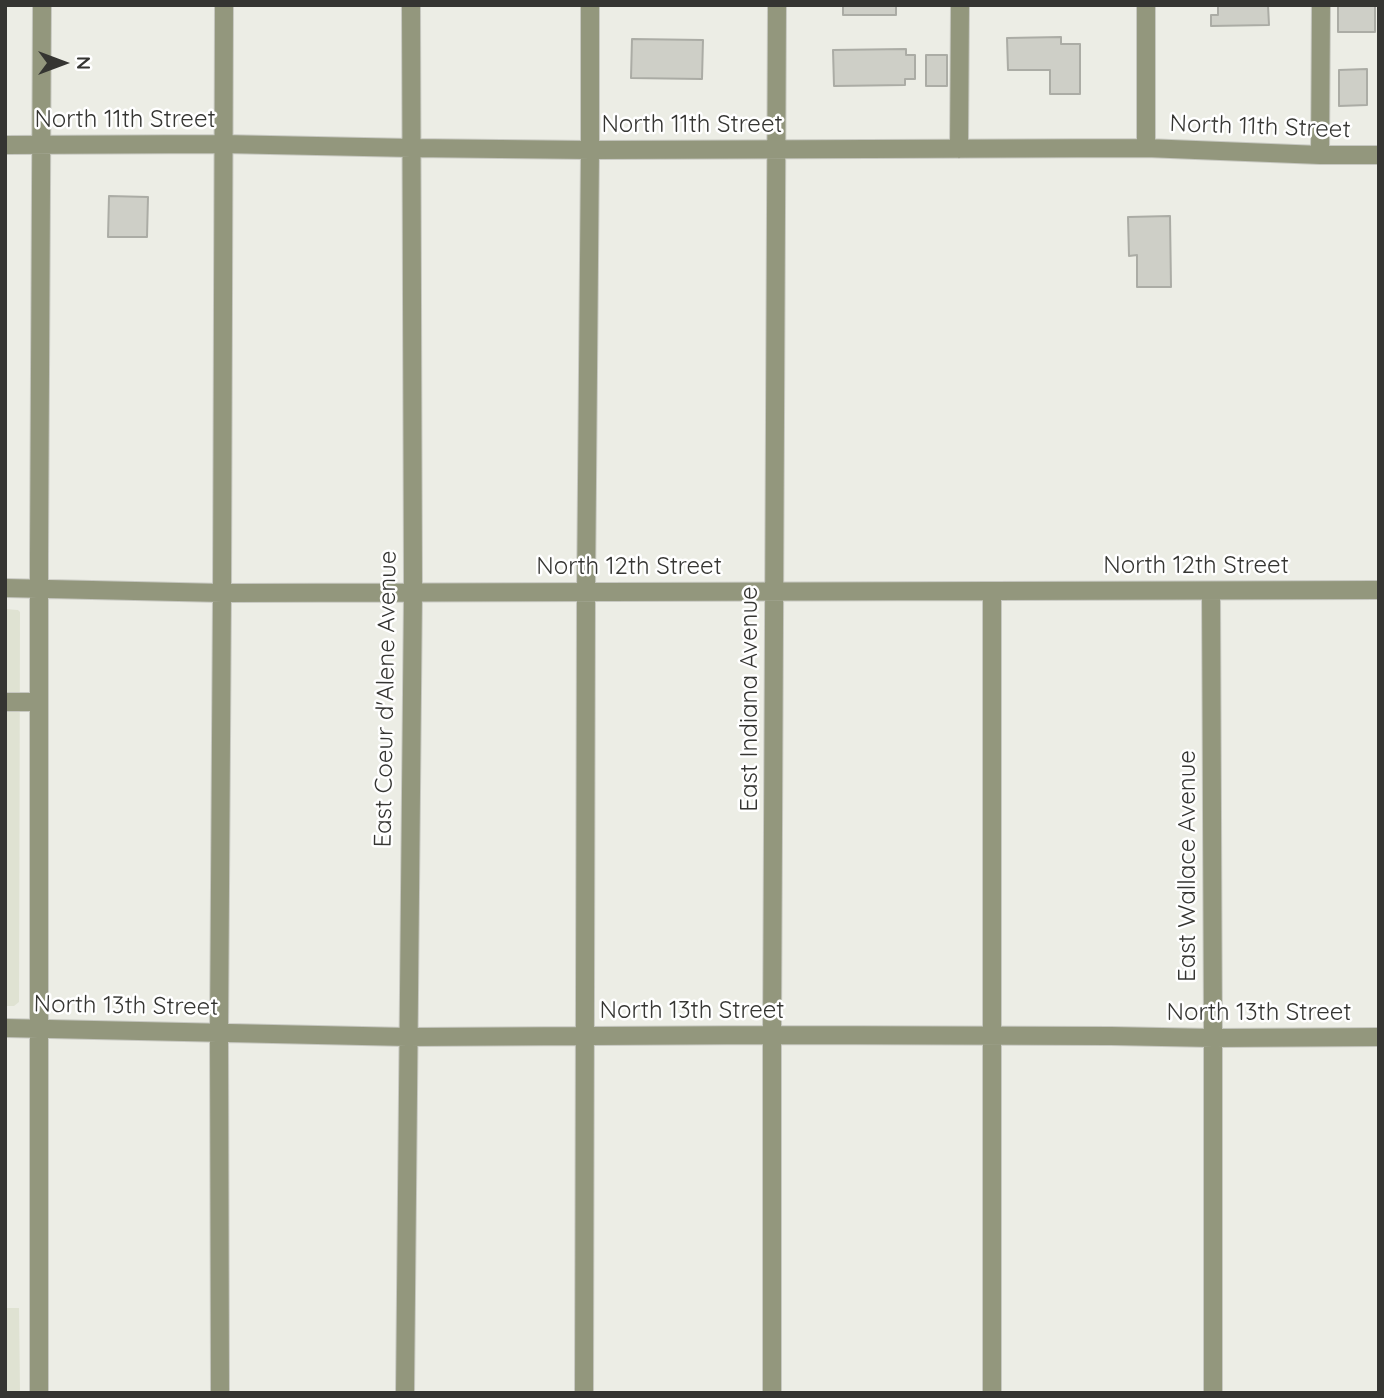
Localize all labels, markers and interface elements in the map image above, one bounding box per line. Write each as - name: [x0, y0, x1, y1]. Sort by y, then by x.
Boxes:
- north arrow: [28, 28, 98, 98]
- text: N: [72, 56, 96, 70]
- street label: North 11th Street: [34, 106, 216, 134]
- street label: North 11th Street: [1169, 109, 1351, 145]
- street label: North 11th Street: [601, 111, 783, 139]
- street label: East Coeur d'Alene Avenue: [369, 550, 403, 848]
- street label: North 12th Street: [1103, 552, 1289, 580]
- street label: North 12th Street: [536, 553, 722, 581]
- street label: East Indiana Avenue: [736, 586, 764, 812]
- street label: East Wallace Avenue: [1174, 750, 1202, 982]
- street label: North 13th Street: [33, 990, 219, 1022]
- street label: North 13th Street: [600, 997, 784, 1025]
- street label: North 13th Street: [1167, 999, 1351, 1027]

